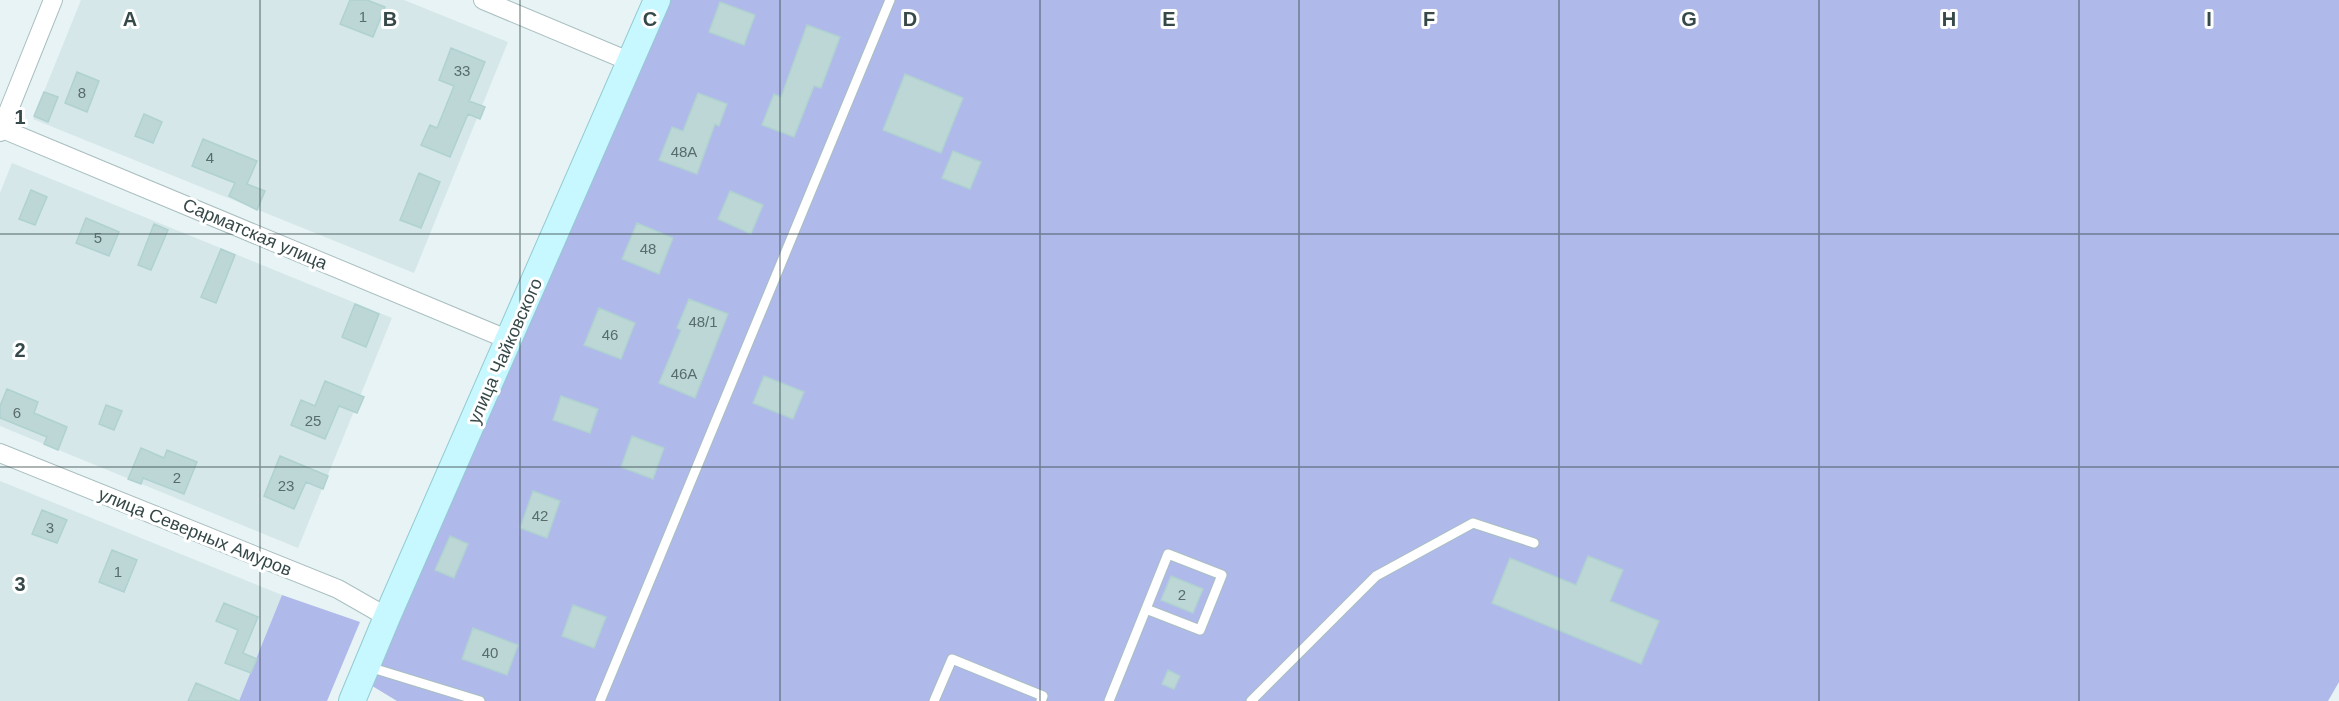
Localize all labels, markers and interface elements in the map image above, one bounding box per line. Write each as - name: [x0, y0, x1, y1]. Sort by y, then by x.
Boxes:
- text: A: [123, 8, 137, 30]
- house number: 1: [359, 8, 367, 25]
- text: B: [383, 8, 397, 30]
- text: C: [643, 8, 657, 30]
- text: D: [903, 8, 917, 30]
- text: E: [1162, 8, 1176, 30]
- text: F: [1423, 8, 1435, 30]
- text: G: [1681, 8, 1697, 30]
- text: H: [1942, 8, 1956, 30]
- text: I: [2206, 8, 2212, 30]
- house number: 33: [454, 62, 470, 79]
- house number: 8: [78, 84, 86, 101]
- text: 1: [14, 106, 26, 128]
- house number: 48А: [671, 143, 697, 160]
- house number: 4: [206, 149, 214, 166]
- street label: Сарматская улица: [180, 195, 331, 274]
- house number: 5: [94, 229, 102, 246]
- house number: 48: [640, 240, 656, 257]
- street label: улица Чайковского: [464, 275, 546, 427]
- house number: 48/1: [688, 313, 718, 330]
- house number: 46: [602, 326, 618, 343]
- text: 2: [14, 339, 26, 361]
- house number: 46А: [671, 365, 697, 382]
- house number: 6: [13, 404, 21, 421]
- house number: 25: [305, 412, 321, 429]
- house number: 2: [173, 469, 181, 486]
- house number: 23: [278, 477, 294, 494]
- street label: улица Северных Амуров: [95, 484, 295, 580]
- house number: 42: [532, 507, 548, 524]
- house number: 3: [46, 519, 54, 536]
- house number: 1: [114, 563, 122, 580]
- text: 3: [14, 573, 26, 595]
- house number: 2: [1178, 586, 1186, 603]
- house number: 40: [482, 644, 498, 661]

